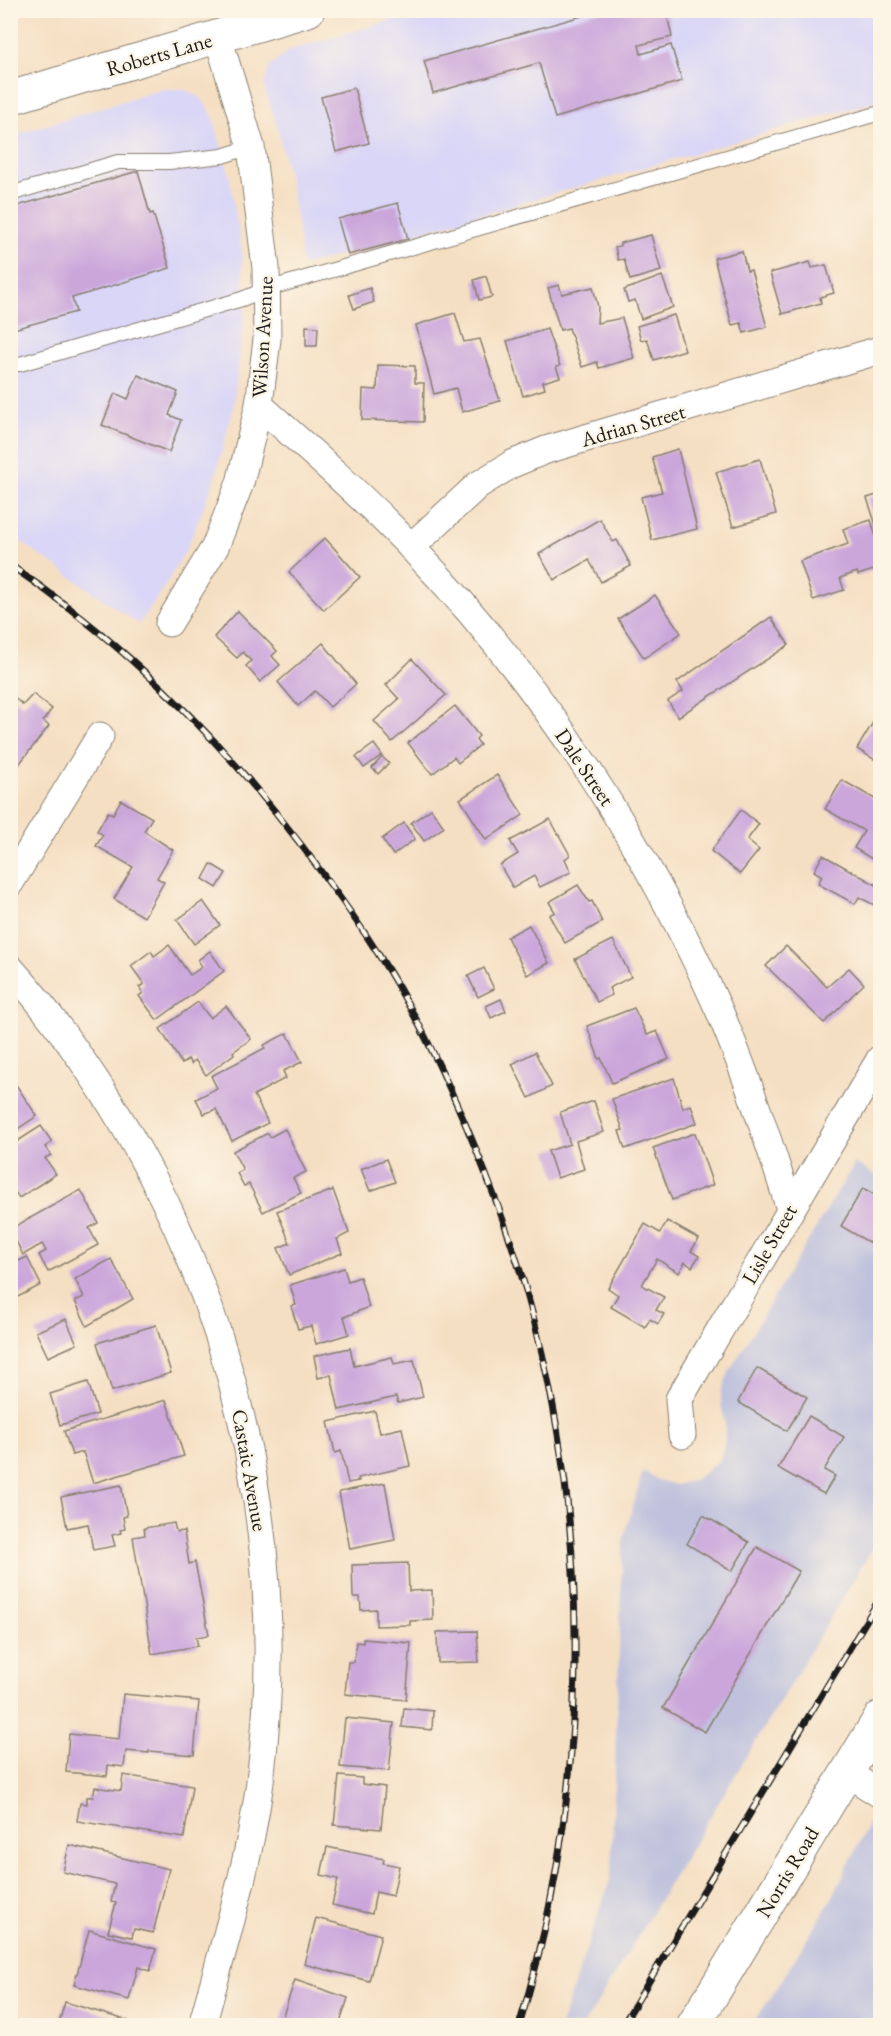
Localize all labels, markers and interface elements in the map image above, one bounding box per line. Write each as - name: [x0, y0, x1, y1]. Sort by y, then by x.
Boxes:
- street label: Roberts Lane: [103, 26, 215, 82]
- street label: Wilson Avenue: [245, 276, 279, 398]
- street label: Adrian Street: [577, 397, 689, 453]
- street label: Dale Street: [549, 723, 621, 811]
- street label: Lisle Street: [735, 1199, 803, 1289]
- street label: Castaic Avenue: [226, 1407, 274, 1533]
- street label: Norris Road: [749, 1821, 825, 1922]

